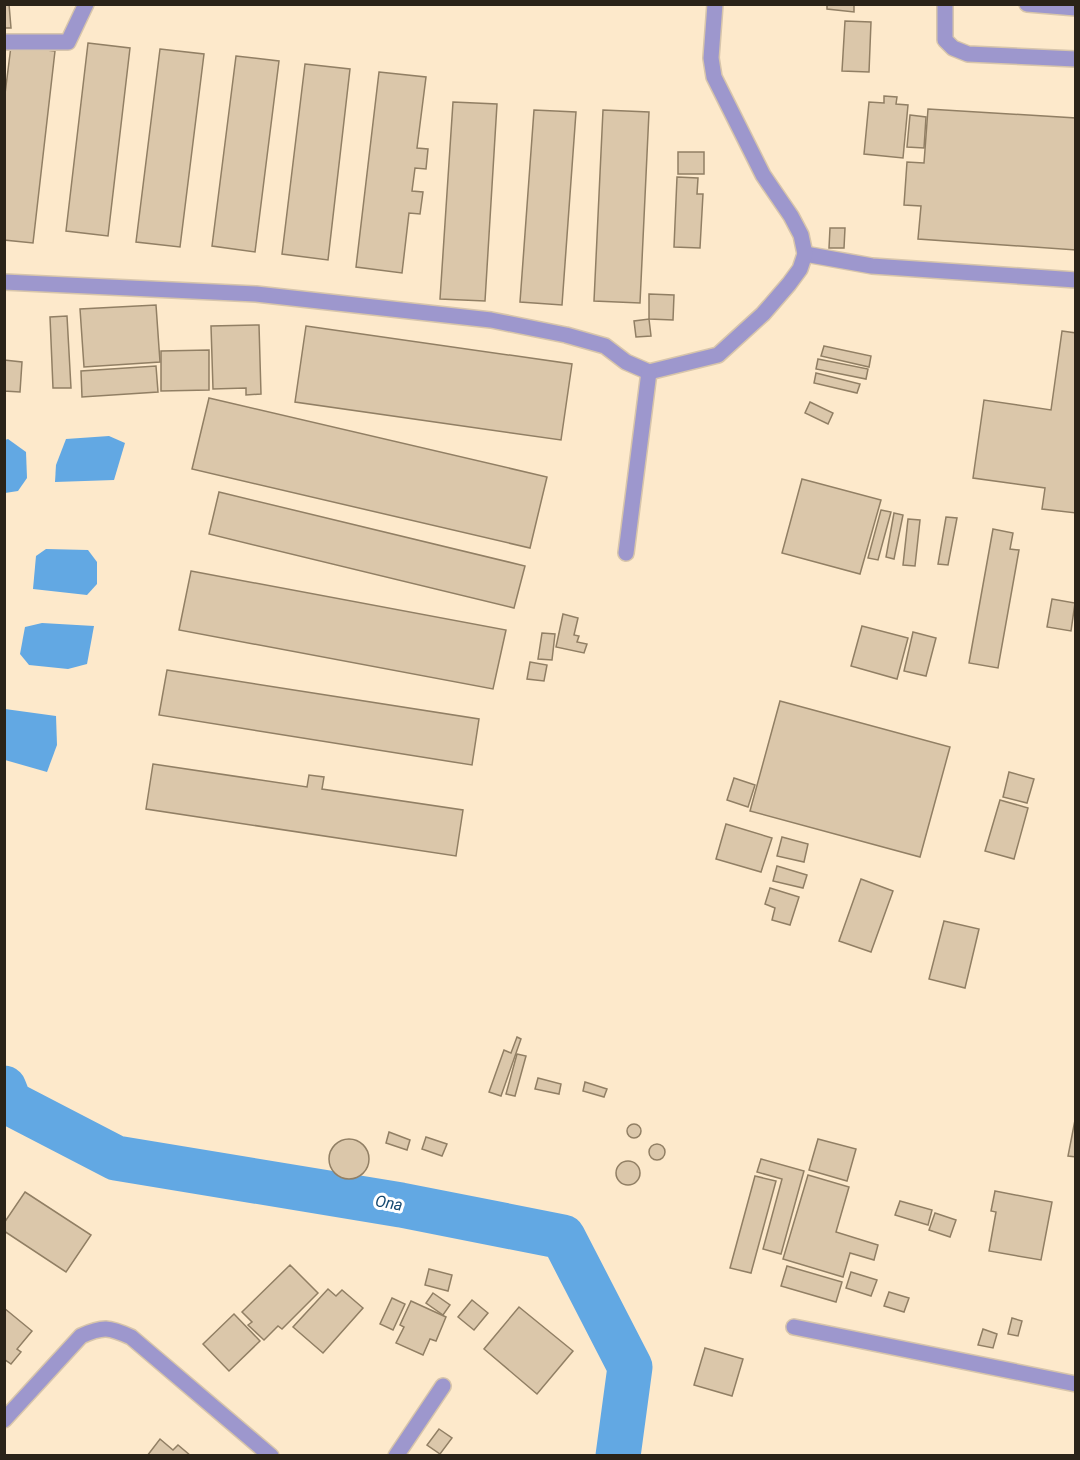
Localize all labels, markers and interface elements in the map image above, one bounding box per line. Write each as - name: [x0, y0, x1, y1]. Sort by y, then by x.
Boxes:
- water label: Ona: [374, 1191, 404, 1215]

